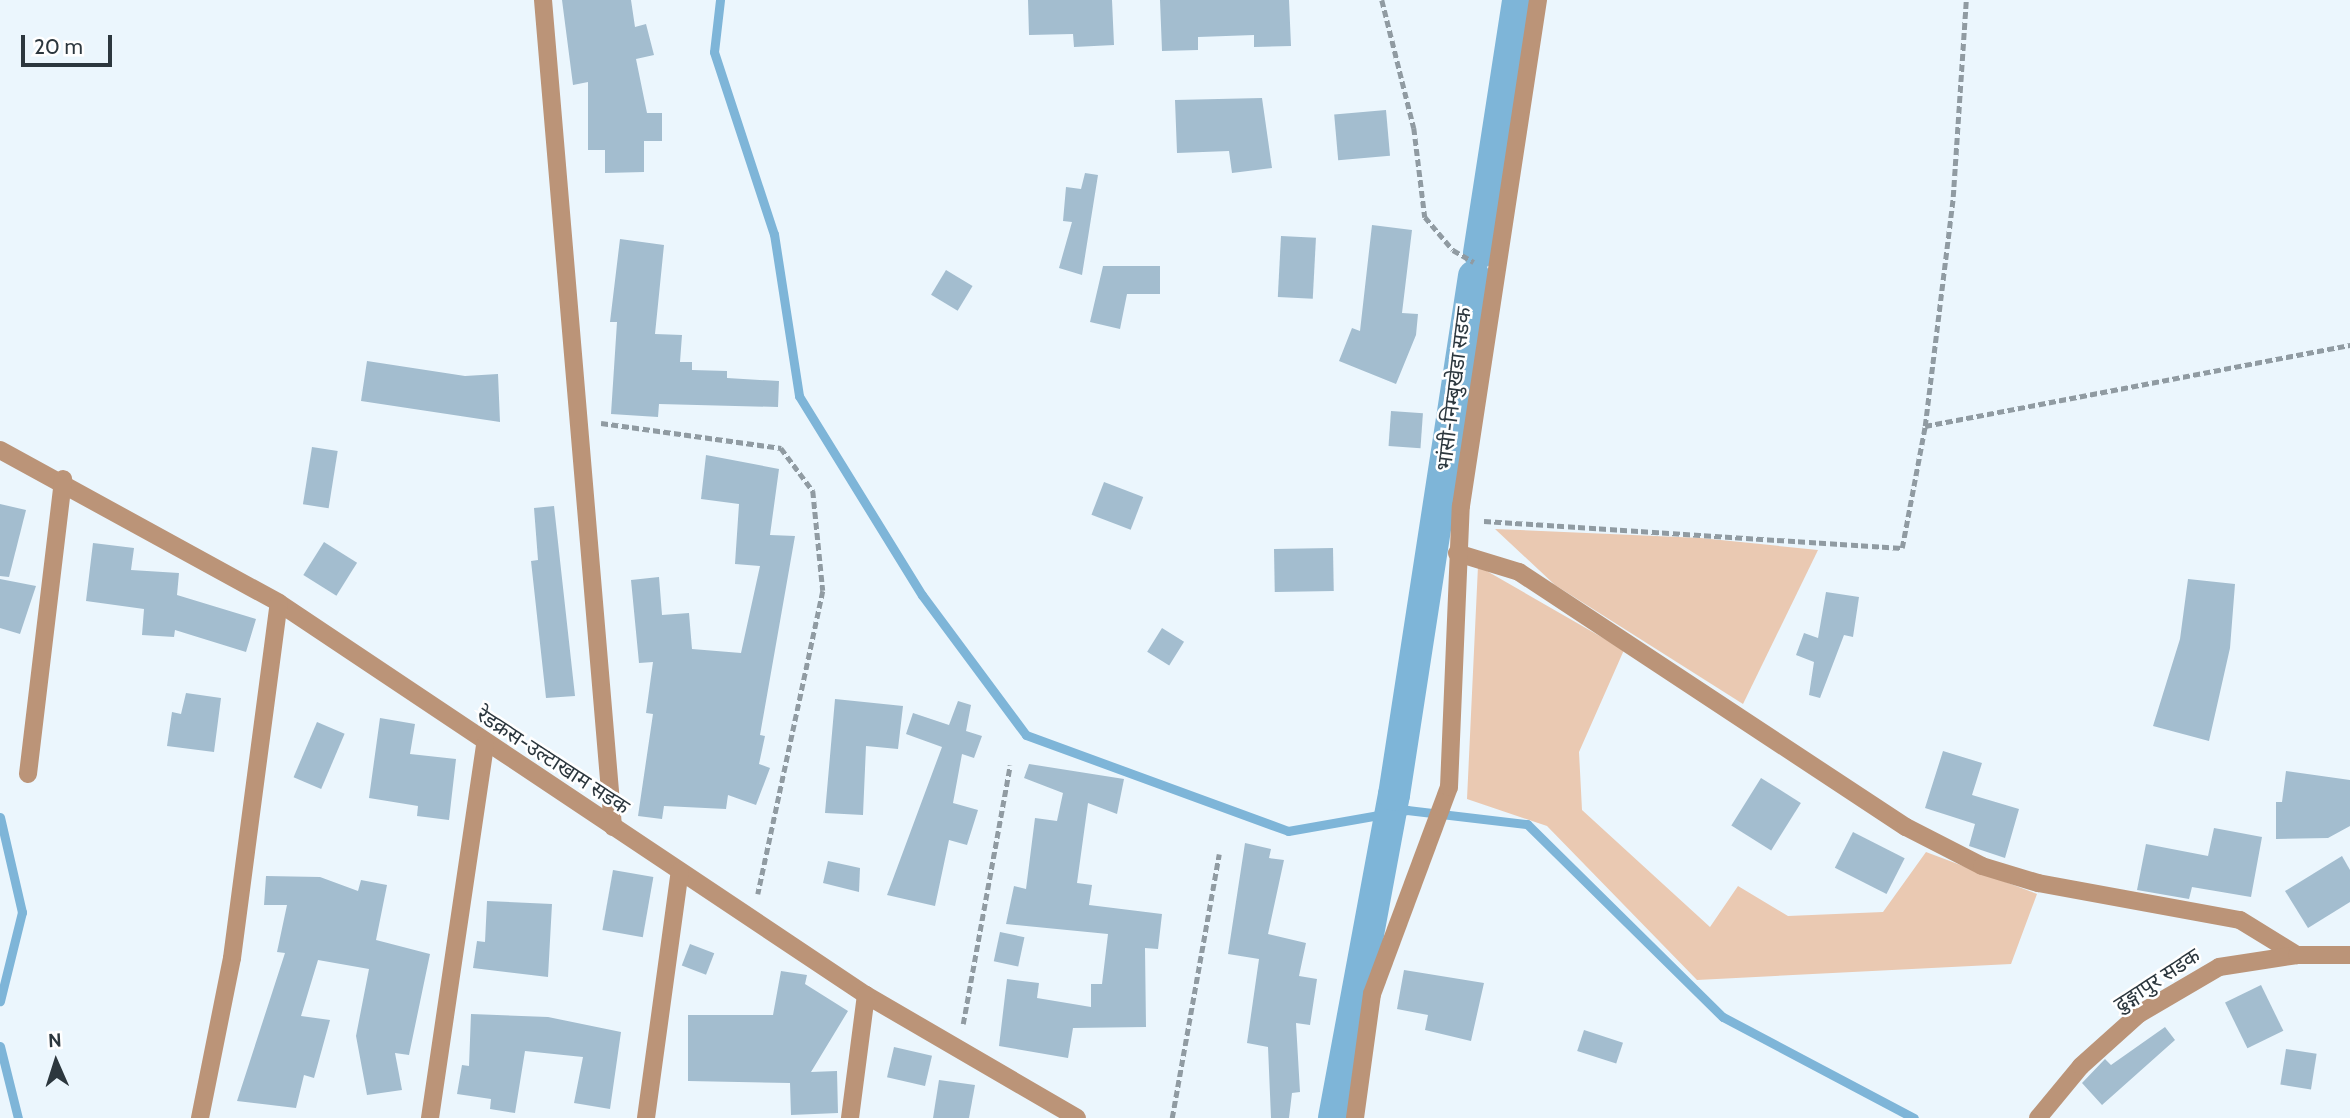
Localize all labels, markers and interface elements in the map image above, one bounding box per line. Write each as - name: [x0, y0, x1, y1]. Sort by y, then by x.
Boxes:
- scale bar: [24, 21, 116, 65]
- text: 20 m: [34, 34, 83, 59]
- street label: भांसी-निम्बुखेडा सडक: [1431, 306, 1477, 472]
- street label: रेडक्रस-उल्टाखाम सडक: [472, 702, 634, 820]
- street label: ढुङ्गापुर सडक: [2109, 943, 2205, 1017]
- north arrow: [21, 1027, 91, 1097]
- text: N: [48, 1029, 62, 1052]

